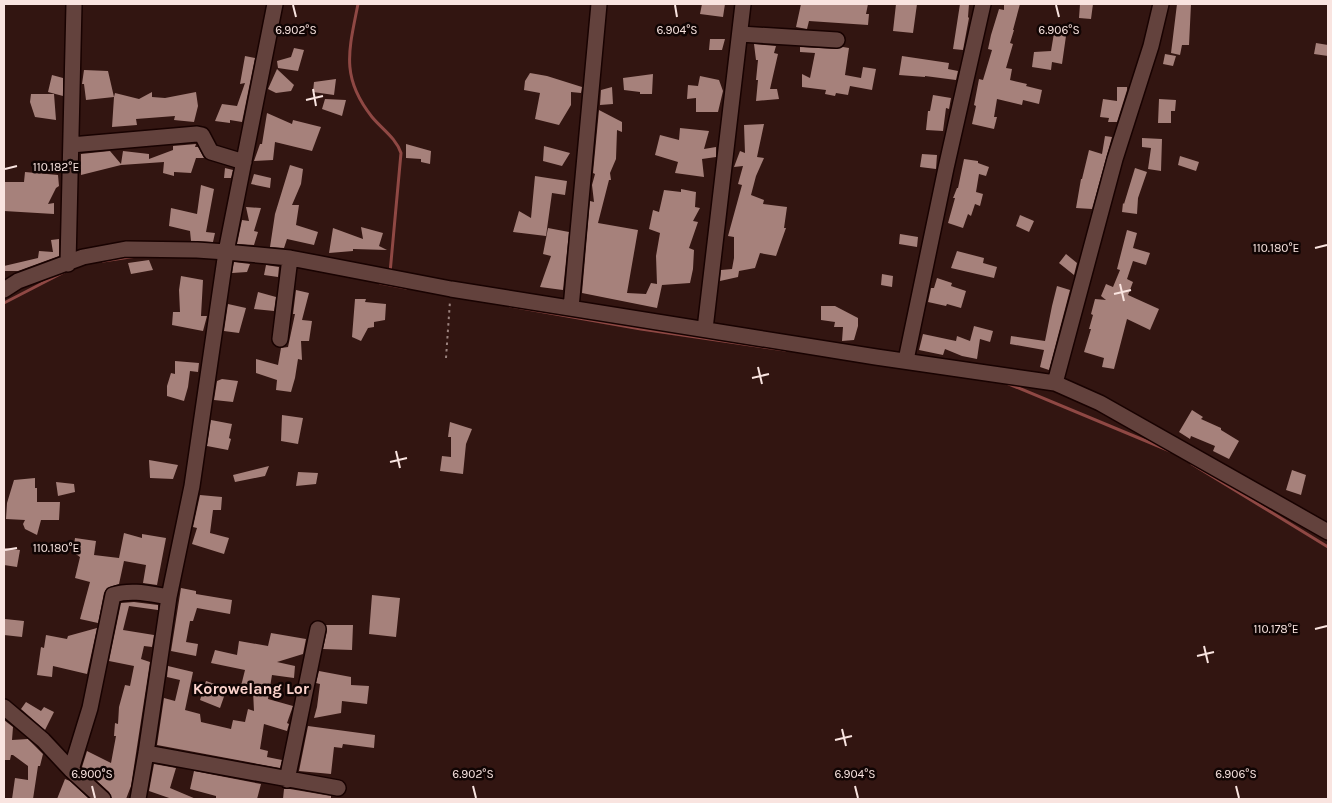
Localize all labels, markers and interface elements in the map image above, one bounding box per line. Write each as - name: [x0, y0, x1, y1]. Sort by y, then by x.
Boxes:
- text: 6.902°S: [275, 23, 317, 37]
- text: 6.904°S: [656, 23, 698, 37]
- text: 6.906°S: [1038, 23, 1080, 37]
- text: 110.182°E: [33, 160, 79, 174]
- text: 110.180°E: [1253, 241, 1299, 255]
- text: 110.180°E: [33, 541, 79, 555]
- text: 110.178°E: [1253, 622, 1299, 636]
- district label: Korowelang Lor: [193, 679, 310, 698]
- text: 6.900°S: [71, 767, 113, 781]
- text: 6.902°S: [452, 767, 494, 781]
- text: 6.904°S: [834, 767, 876, 781]
- text: 6.906°S: [1215, 767, 1257, 781]

